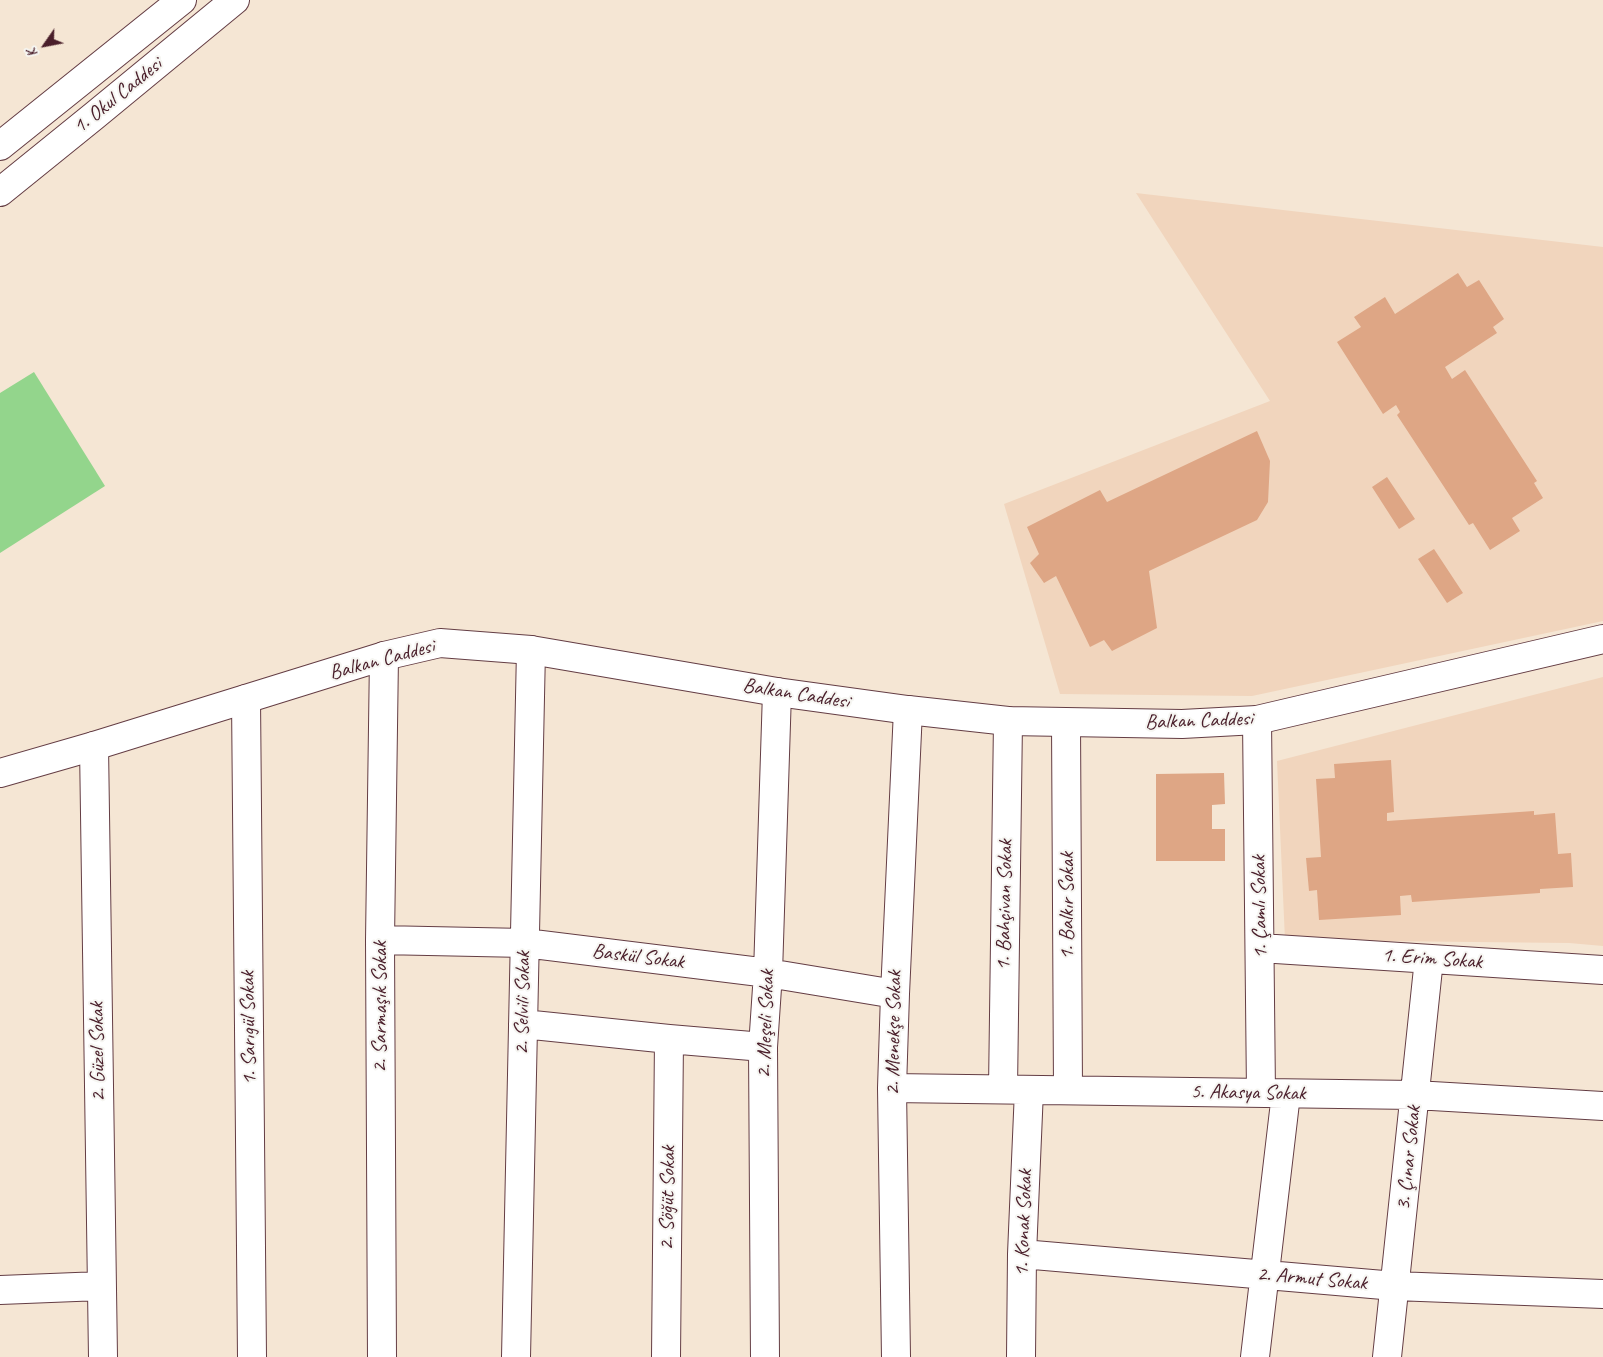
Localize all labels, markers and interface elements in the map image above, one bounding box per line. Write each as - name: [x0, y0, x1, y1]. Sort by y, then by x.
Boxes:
- north arrow: [20, 20, 70, 70]
- text: K: [23, 46, 41, 61]
- street label: 1. Okul Caddesi: [68, 53, 168, 139]
- street label: Balkan Caddesi: [327, 634, 437, 686]
- street label: Balkan Caddesi: [741, 673, 851, 715]
- street label: Balkan Caddesi: [1145, 707, 1253, 735]
- street label: 1. Bahçivan Sokak: [991, 839, 1019, 971]
- street label: 1. Balkır Sokak: [1054, 852, 1080, 960]
- street label: 1. Çamlı Sokak: [1246, 855, 1274, 959]
- street label: Baskül Sokak: [591, 939, 685, 975]
- street label: 2. Sarmaşık Sokak: [367, 941, 393, 1073]
- street label: 1. Erim Sokak: [1381, 943, 1483, 975]
- street label: 2. Selvili Sokak: [509, 951, 537, 1055]
- street label: 2. Meşeli Sokak: [752, 969, 780, 1079]
- street label: 2. Menekşe Sokak: [880, 970, 908, 1096]
- street label: 1. Sarıgül Sokak: [235, 971, 263, 1085]
- street label: 2. Güzel Sokak: [85, 1002, 111, 1102]
- street label: 5. Akasya Sokak: [1190, 1079, 1306, 1107]
- street label: 3. Çınar Sokak: [1391, 1104, 1427, 1212]
- street label: 2. Söğüt Sokak: [654, 1145, 682, 1251]
- street label: 1. Konak Sokak: [1010, 1169, 1038, 1277]
- street label: 2. Armut Sokak: [1256, 1262, 1368, 1296]

